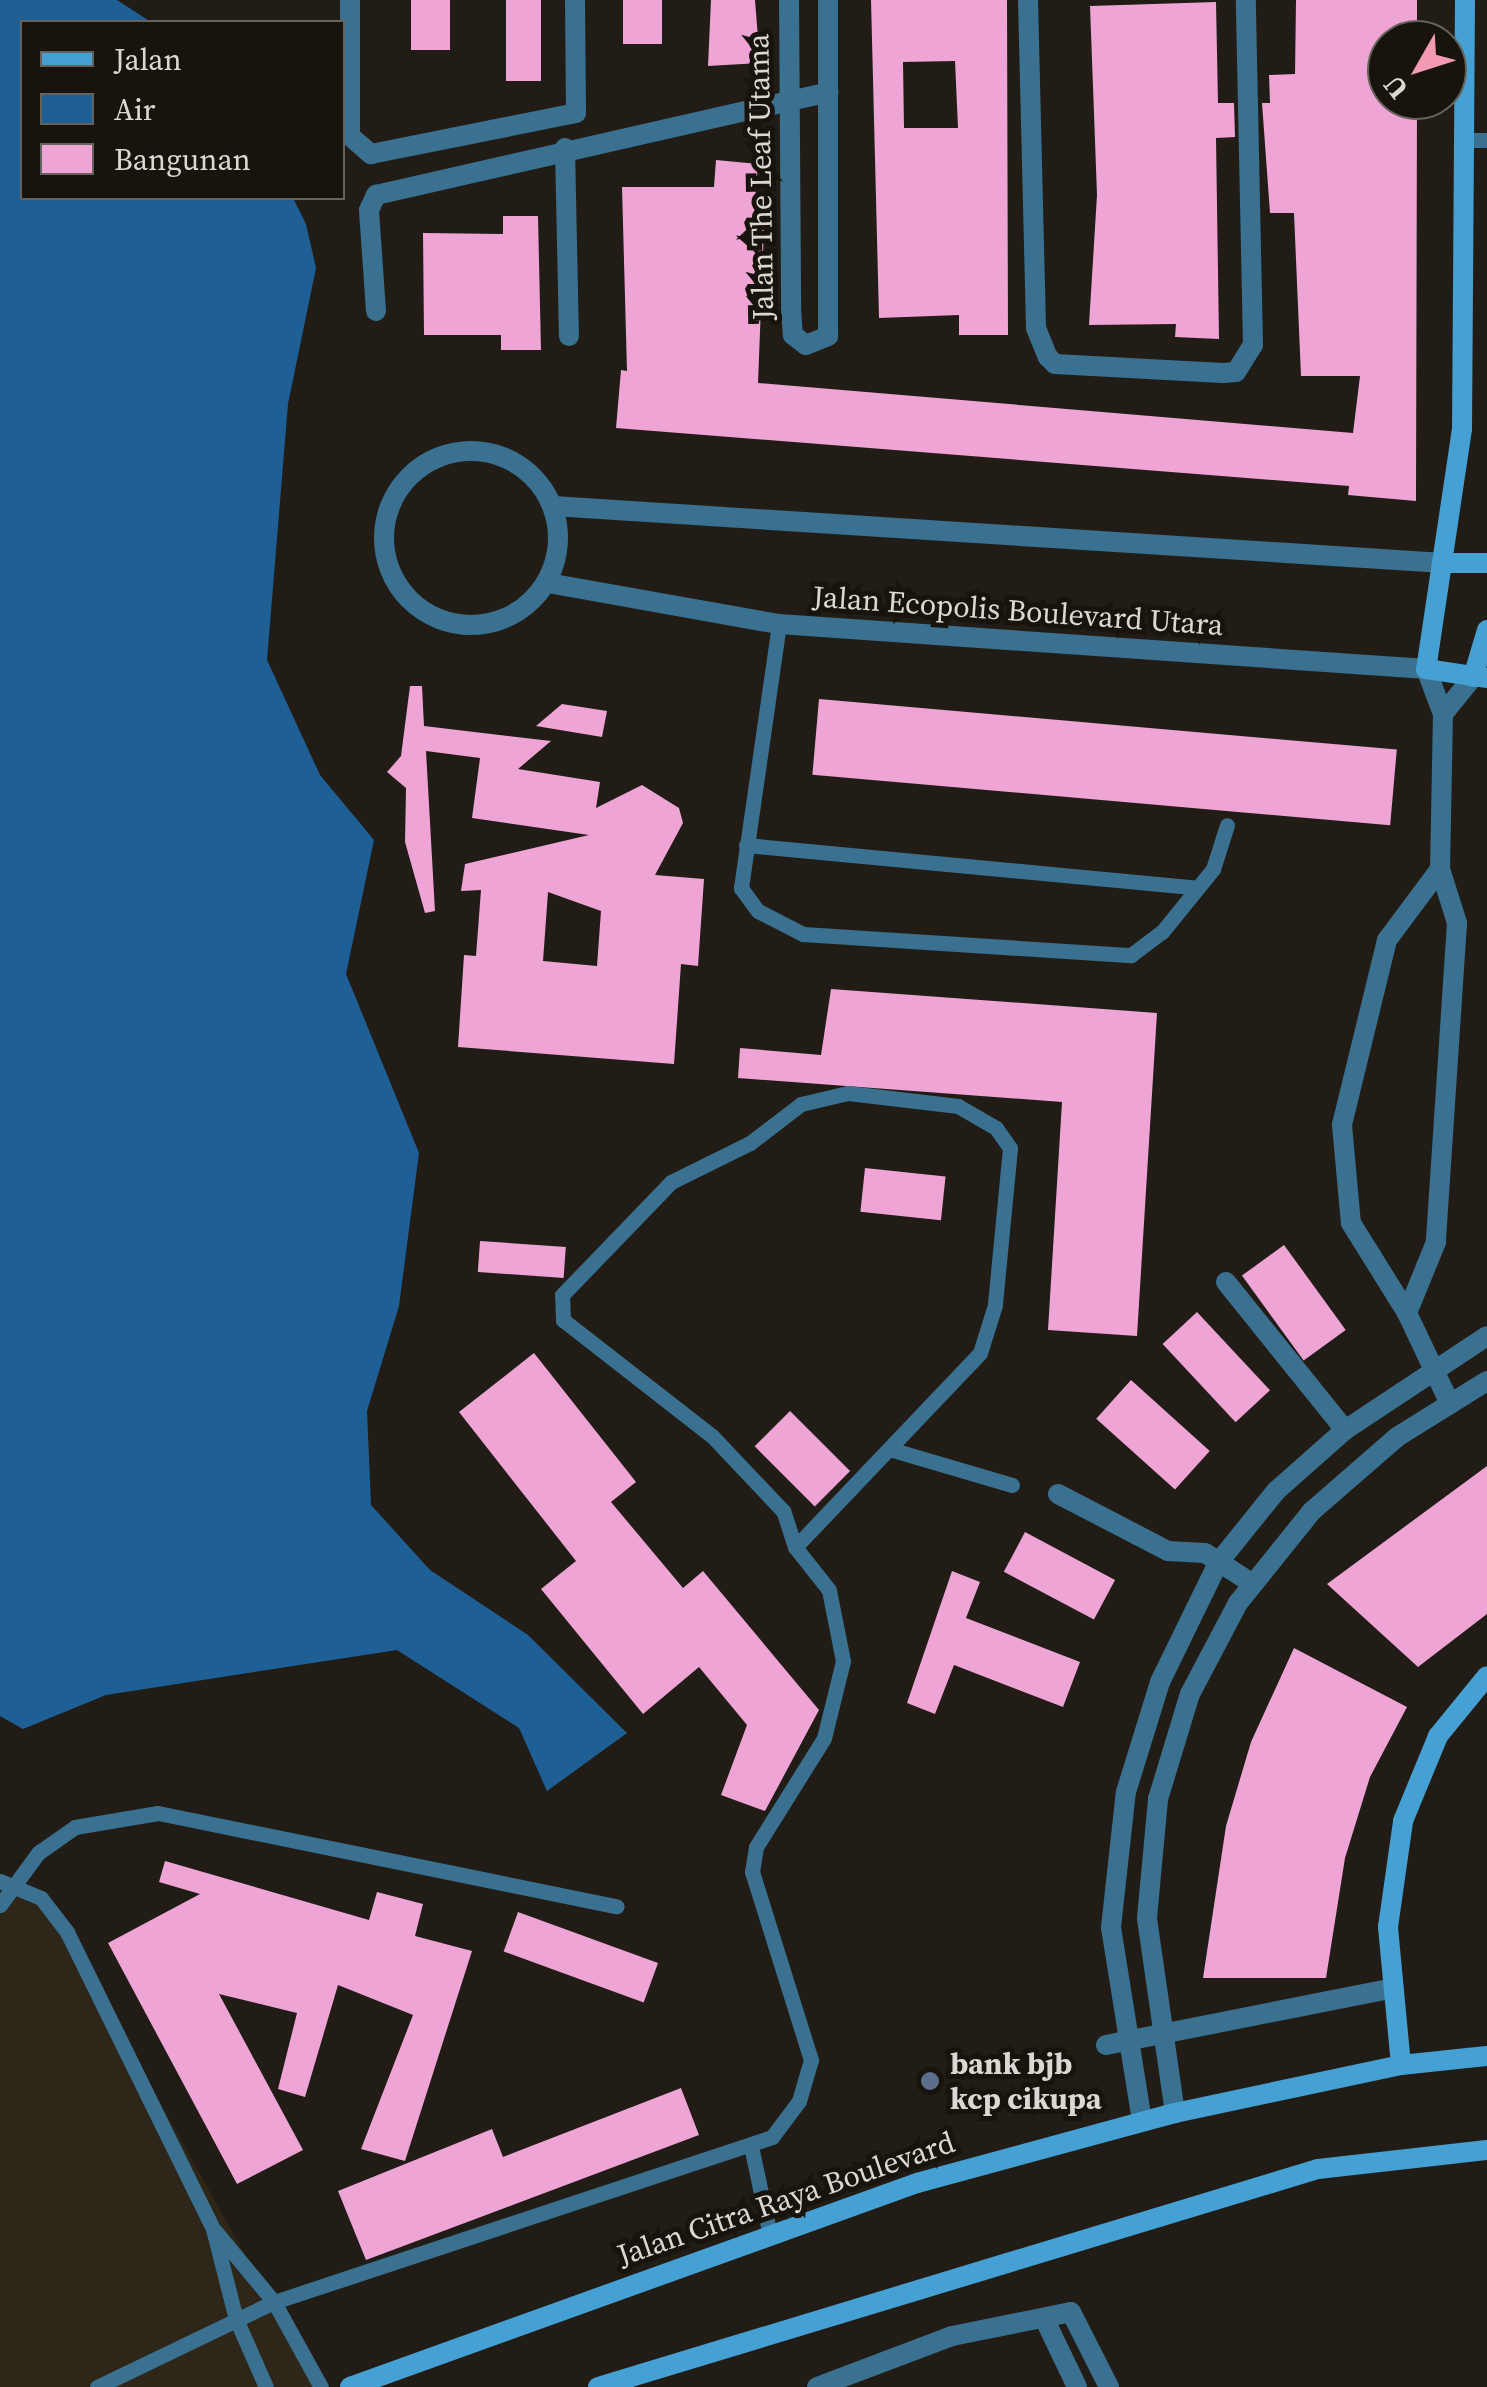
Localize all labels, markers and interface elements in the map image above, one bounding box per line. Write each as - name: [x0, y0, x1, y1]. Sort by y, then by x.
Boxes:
- legend: [20, 20, 345, 200]
- north arrow: [1367, 20, 1467, 120]
- street label: Jalan The Leaf Utama: [740, 33, 782, 321]
- text: Jalan: [114, 39, 182, 80]
- text: U: [1374, 68, 1416, 108]
- text: Air: [114, 89, 156, 130]
- text: Bangunan: [114, 139, 251, 180]
- street label: Jalan Ecopolis Boulevard Utara: [812, 579, 1224, 643]
- place label: bank bjb kcp cikupa: [950, 2046, 1102, 2116]
- marker: bank bjb kcp cikupa: [919, 2070, 941, 2092]
- street label: Jalan Citra Raya Boulevard: [613, 2124, 959, 2274]

